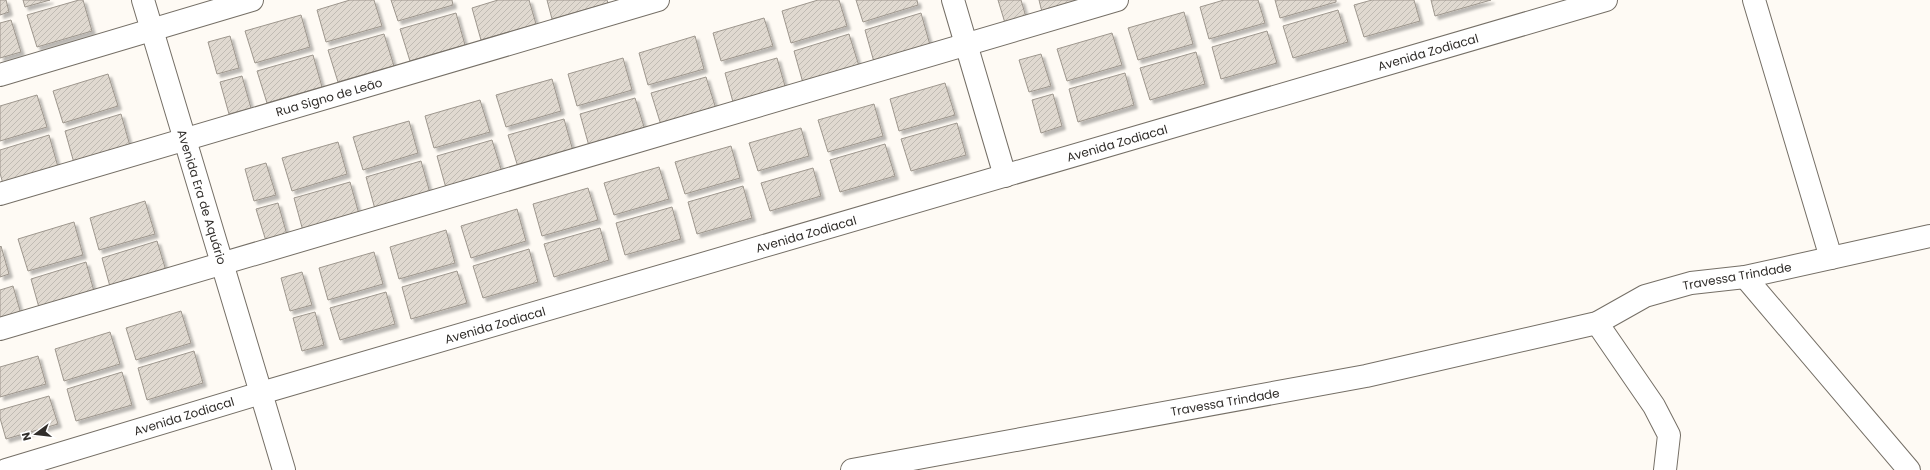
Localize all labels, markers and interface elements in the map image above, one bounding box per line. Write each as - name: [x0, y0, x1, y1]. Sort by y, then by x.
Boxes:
- street label: Avenida Zodiacal: [1376, 29, 1480, 75]
- street label: Rua Signo de Leão: [274, 74, 385, 120]
- street label: Avenida Zodiacal: [1065, 120, 1169, 166]
- street label: Avenida Era de Aquário: [173, 128, 231, 267]
- street label: Avenida Zodiacal: [754, 211, 858, 257]
- street label: Travessa Trindade: [1681, 258, 1793, 294]
- street label: Avenida Zodiacal: [443, 302, 547, 348]
- street label: Travessa Trindade: [1169, 384, 1281, 420]
- street label: Avenida Zodiacal: [132, 393, 236, 439]
- north arrow: [16, 414, 56, 454]
- text: N: [18, 431, 35, 443]

